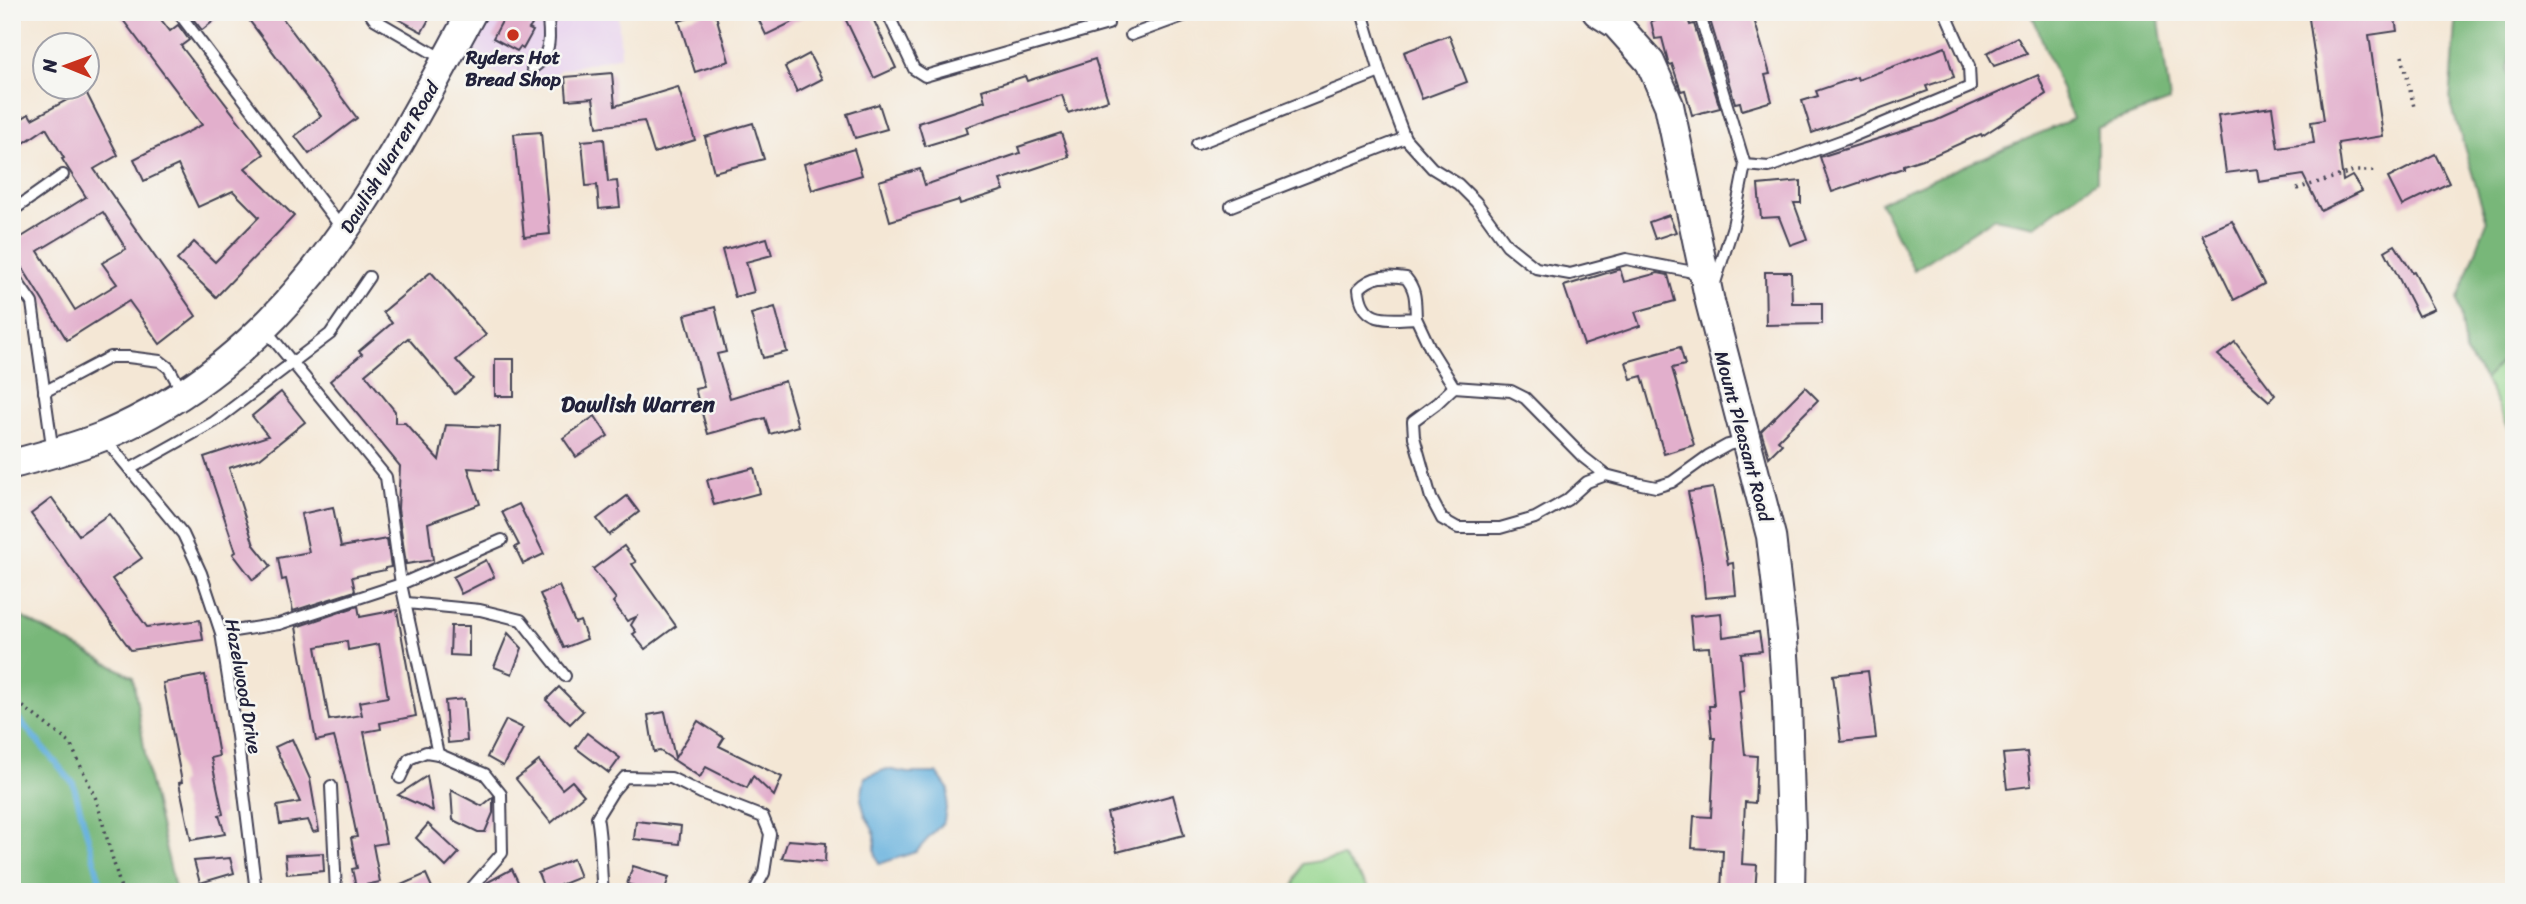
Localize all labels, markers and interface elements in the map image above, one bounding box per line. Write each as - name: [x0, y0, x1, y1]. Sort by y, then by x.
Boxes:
- marker: Ryders Hot Bread Shop: [505, 27, 521, 43]
- north arrow: [32, 32, 102, 102]
- place label: Ryders Hot Bread Shop: [465, 41, 562, 96]
- text: N: [33, 58, 66, 74]
- street label: Dawlish Warren Road: [331, 74, 449, 240]
- street label: Mount Pleasant Road: [1705, 347, 1783, 527]
- district label: Dawlish Warren: [561, 384, 716, 425]
- street label: Hazelwood Drive: [215, 616, 272, 756]

